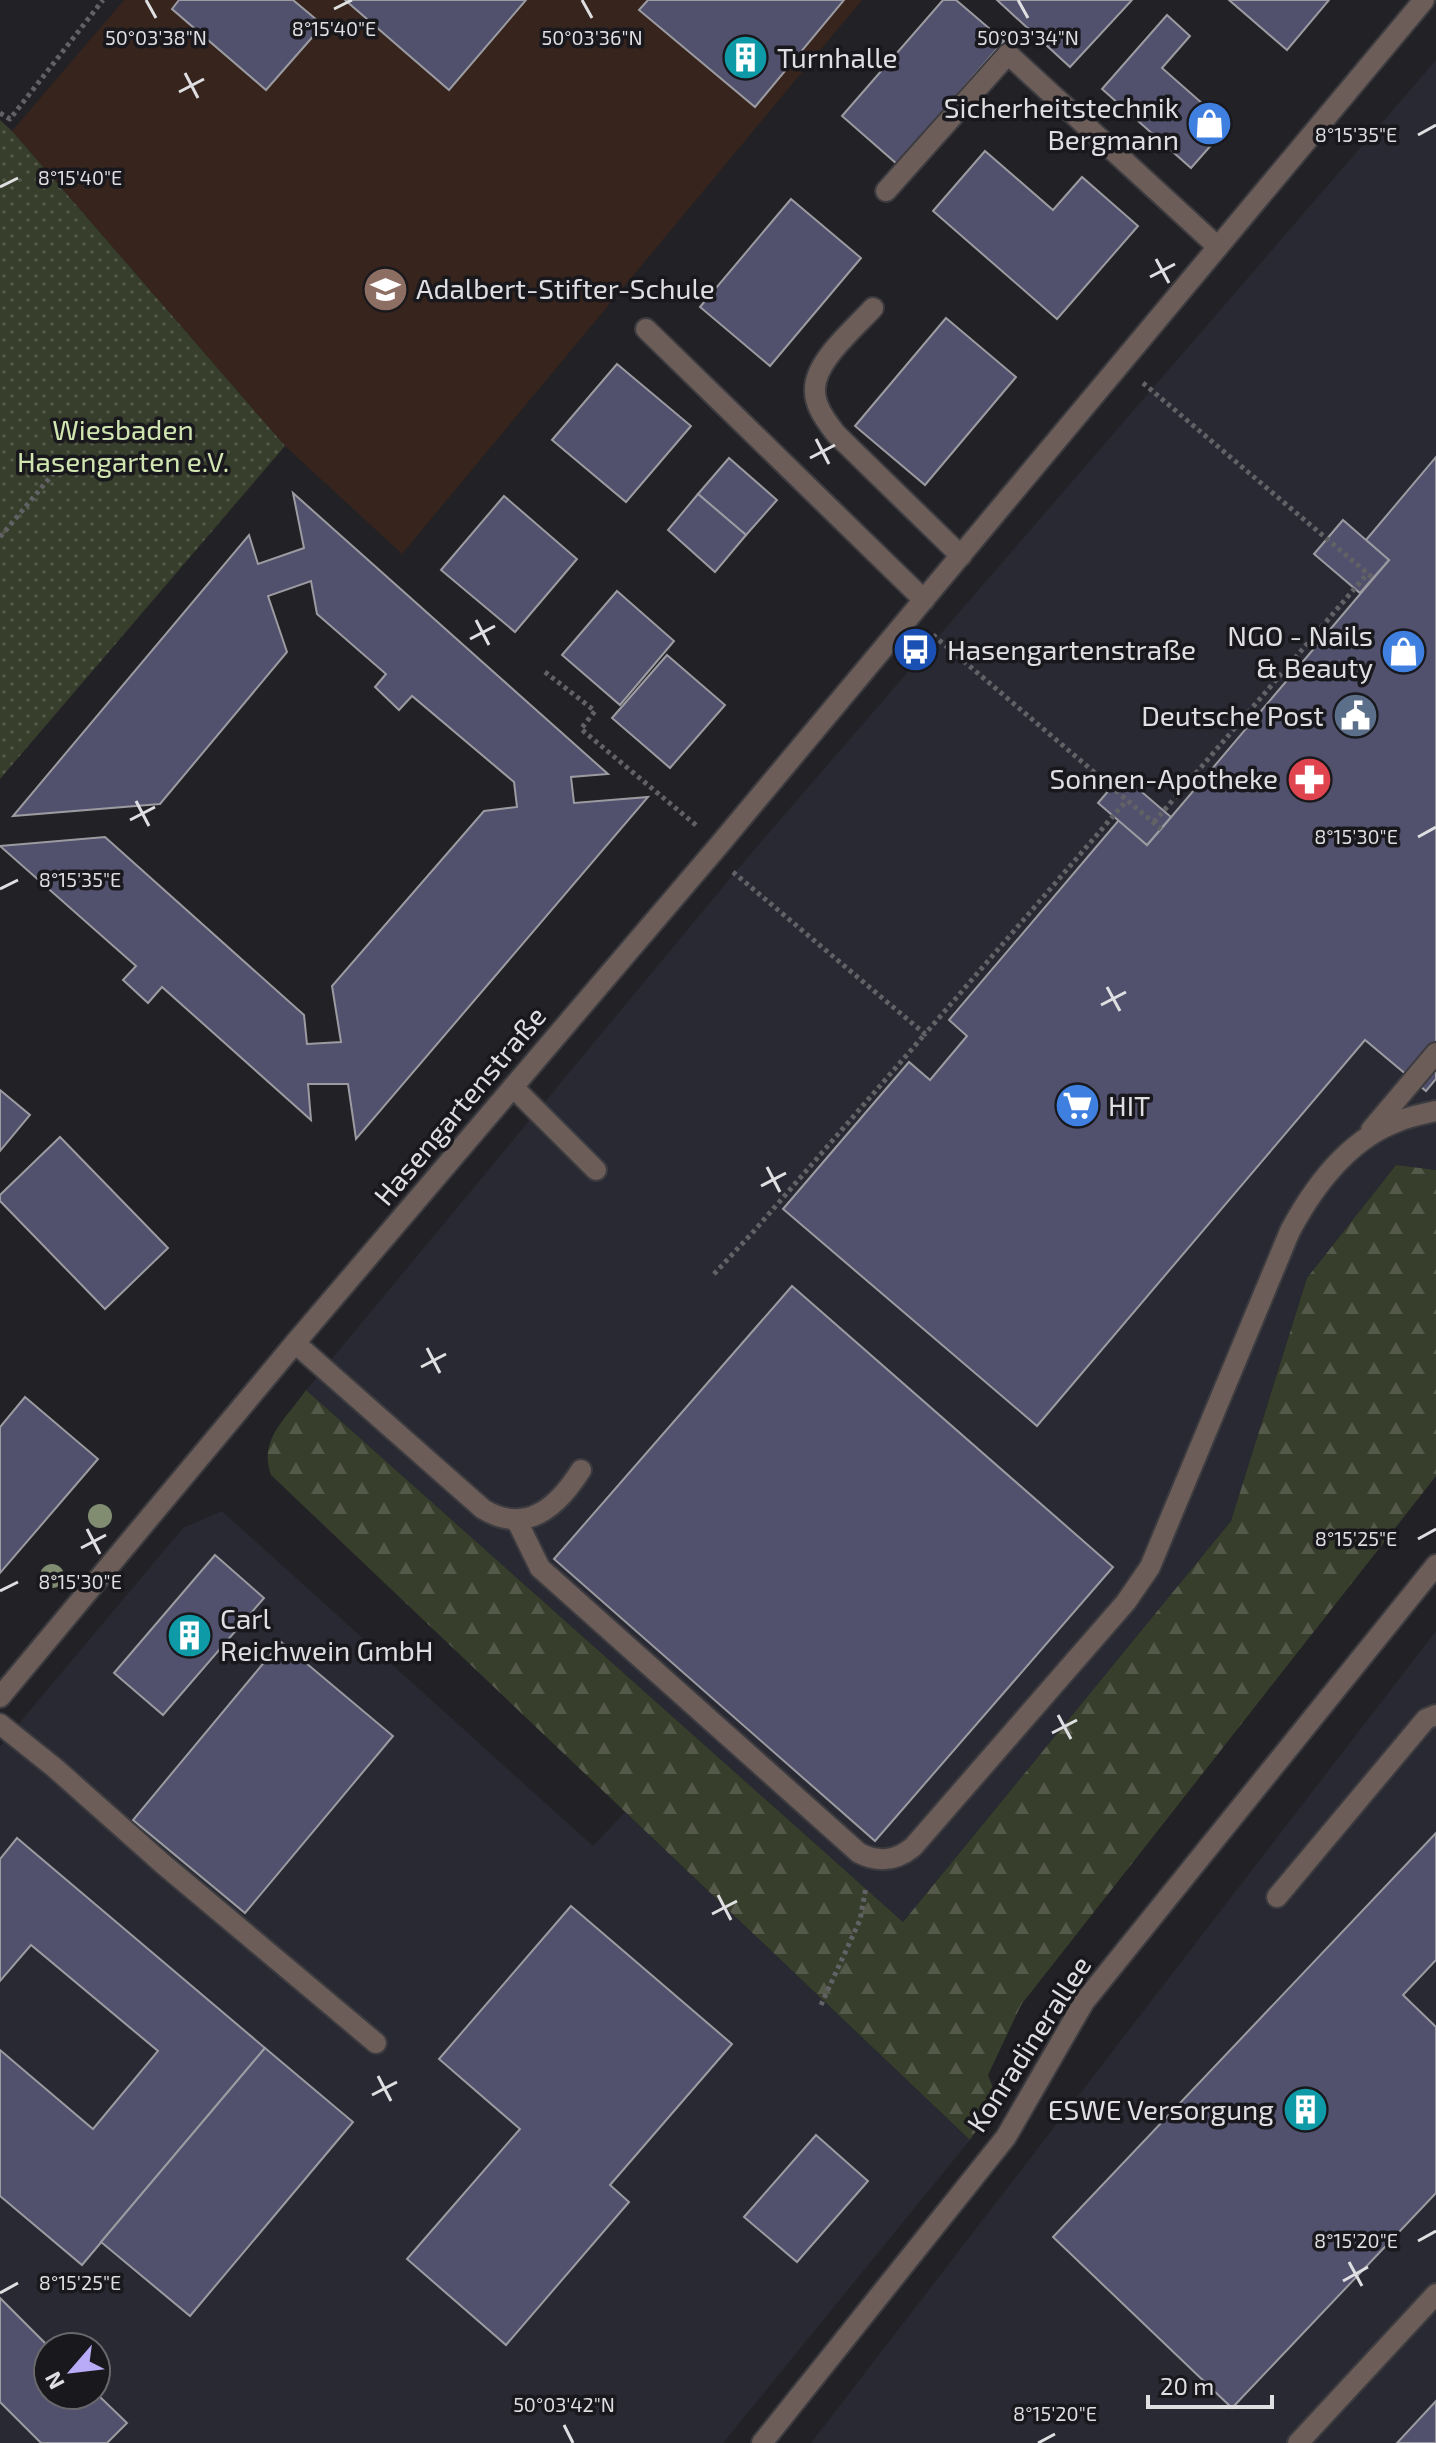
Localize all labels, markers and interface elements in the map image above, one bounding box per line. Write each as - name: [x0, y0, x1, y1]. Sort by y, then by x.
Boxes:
- text: 8°15'40"E: [292, 16, 376, 40]
- text: 50°03'38"N: [105, 25, 207, 49]
- text: 50°03'36"N: [541, 25, 643, 49]
- text: 50°03'34"N: [977, 25, 1079, 49]
- building icon: Turnhalle: [722, 34, 770, 82]
- place label: Turnhalle: [777, 40, 898, 74]
- place label: Sicherheitstechnik Bergmann: [944, 90, 1179, 156]
- shop icon: Sicherheitstechnik Bergmann: [1186, 100, 1234, 148]
- text: 8°15'35"E: [1315, 122, 1397, 146]
- text: 8°15'40"E: [38, 165, 122, 189]
- school or university icon: Adalbert-Stifter-Schule: [361, 265, 409, 313]
- place label: Adalbert-Stifter-Schule: [416, 271, 715, 305]
- park label: Wiesbaden Hasengarten e.V.: [17, 412, 229, 478]
- place label: NGO - Nails & Beauty: [1227, 618, 1373, 684]
- bus stop icon: Hasengartenstraße: [892, 626, 940, 674]
- shop icon: NGO - Nails & Beauty: [1380, 628, 1428, 676]
- place label: Hasengartenstraße: [947, 632, 1196, 666]
- public building icon: Deutsche Post: [1331, 692, 1379, 740]
- place label: Deutsche Post: [1141, 698, 1324, 732]
- pharmacy icon: Sonnen-Apotheke: [1285, 755, 1333, 803]
- place label: Sonnen-Apotheke: [1050, 761, 1278, 795]
- text: 8°15'30"E: [1314, 824, 1398, 848]
- text: 8°15'35"E: [39, 867, 121, 891]
- street label: Hasengartenstraße: [366, 999, 552, 1212]
- supermarket icon: HIT: [1053, 1082, 1101, 1130]
- place label: HIT: [1108, 1088, 1150, 1122]
- text: 8°15'25"E: [1315, 1526, 1397, 1550]
- text: 8°15'30"E: [38, 1569, 122, 1593]
- place label: Carl Reichwein GmbH: [220, 1601, 433, 1667]
- building icon: Carl Reichwein GmbH: [165, 1611, 213, 1659]
- street label: Konradinerallee: [959, 1949, 1098, 2138]
- building icon: ESWE Versorgung: [1281, 2086, 1329, 2134]
- place label: ESWE Versorgung: [1048, 2092, 1274, 2126]
- text: 8°15'20"E: [1314, 2228, 1398, 2252]
- text: 8°15'25"E: [39, 2270, 121, 2294]
- north arrow: [32, 2331, 112, 2411]
- scale bar: [1148, 2359, 1272, 2409]
- text: N: [38, 2368, 69, 2394]
- text: 20 m: [1160, 2371, 1214, 2400]
- text: 50°03'42"N: [513, 2392, 615, 2416]
- text: 8°15'20"E: [1013, 2401, 1097, 2425]

